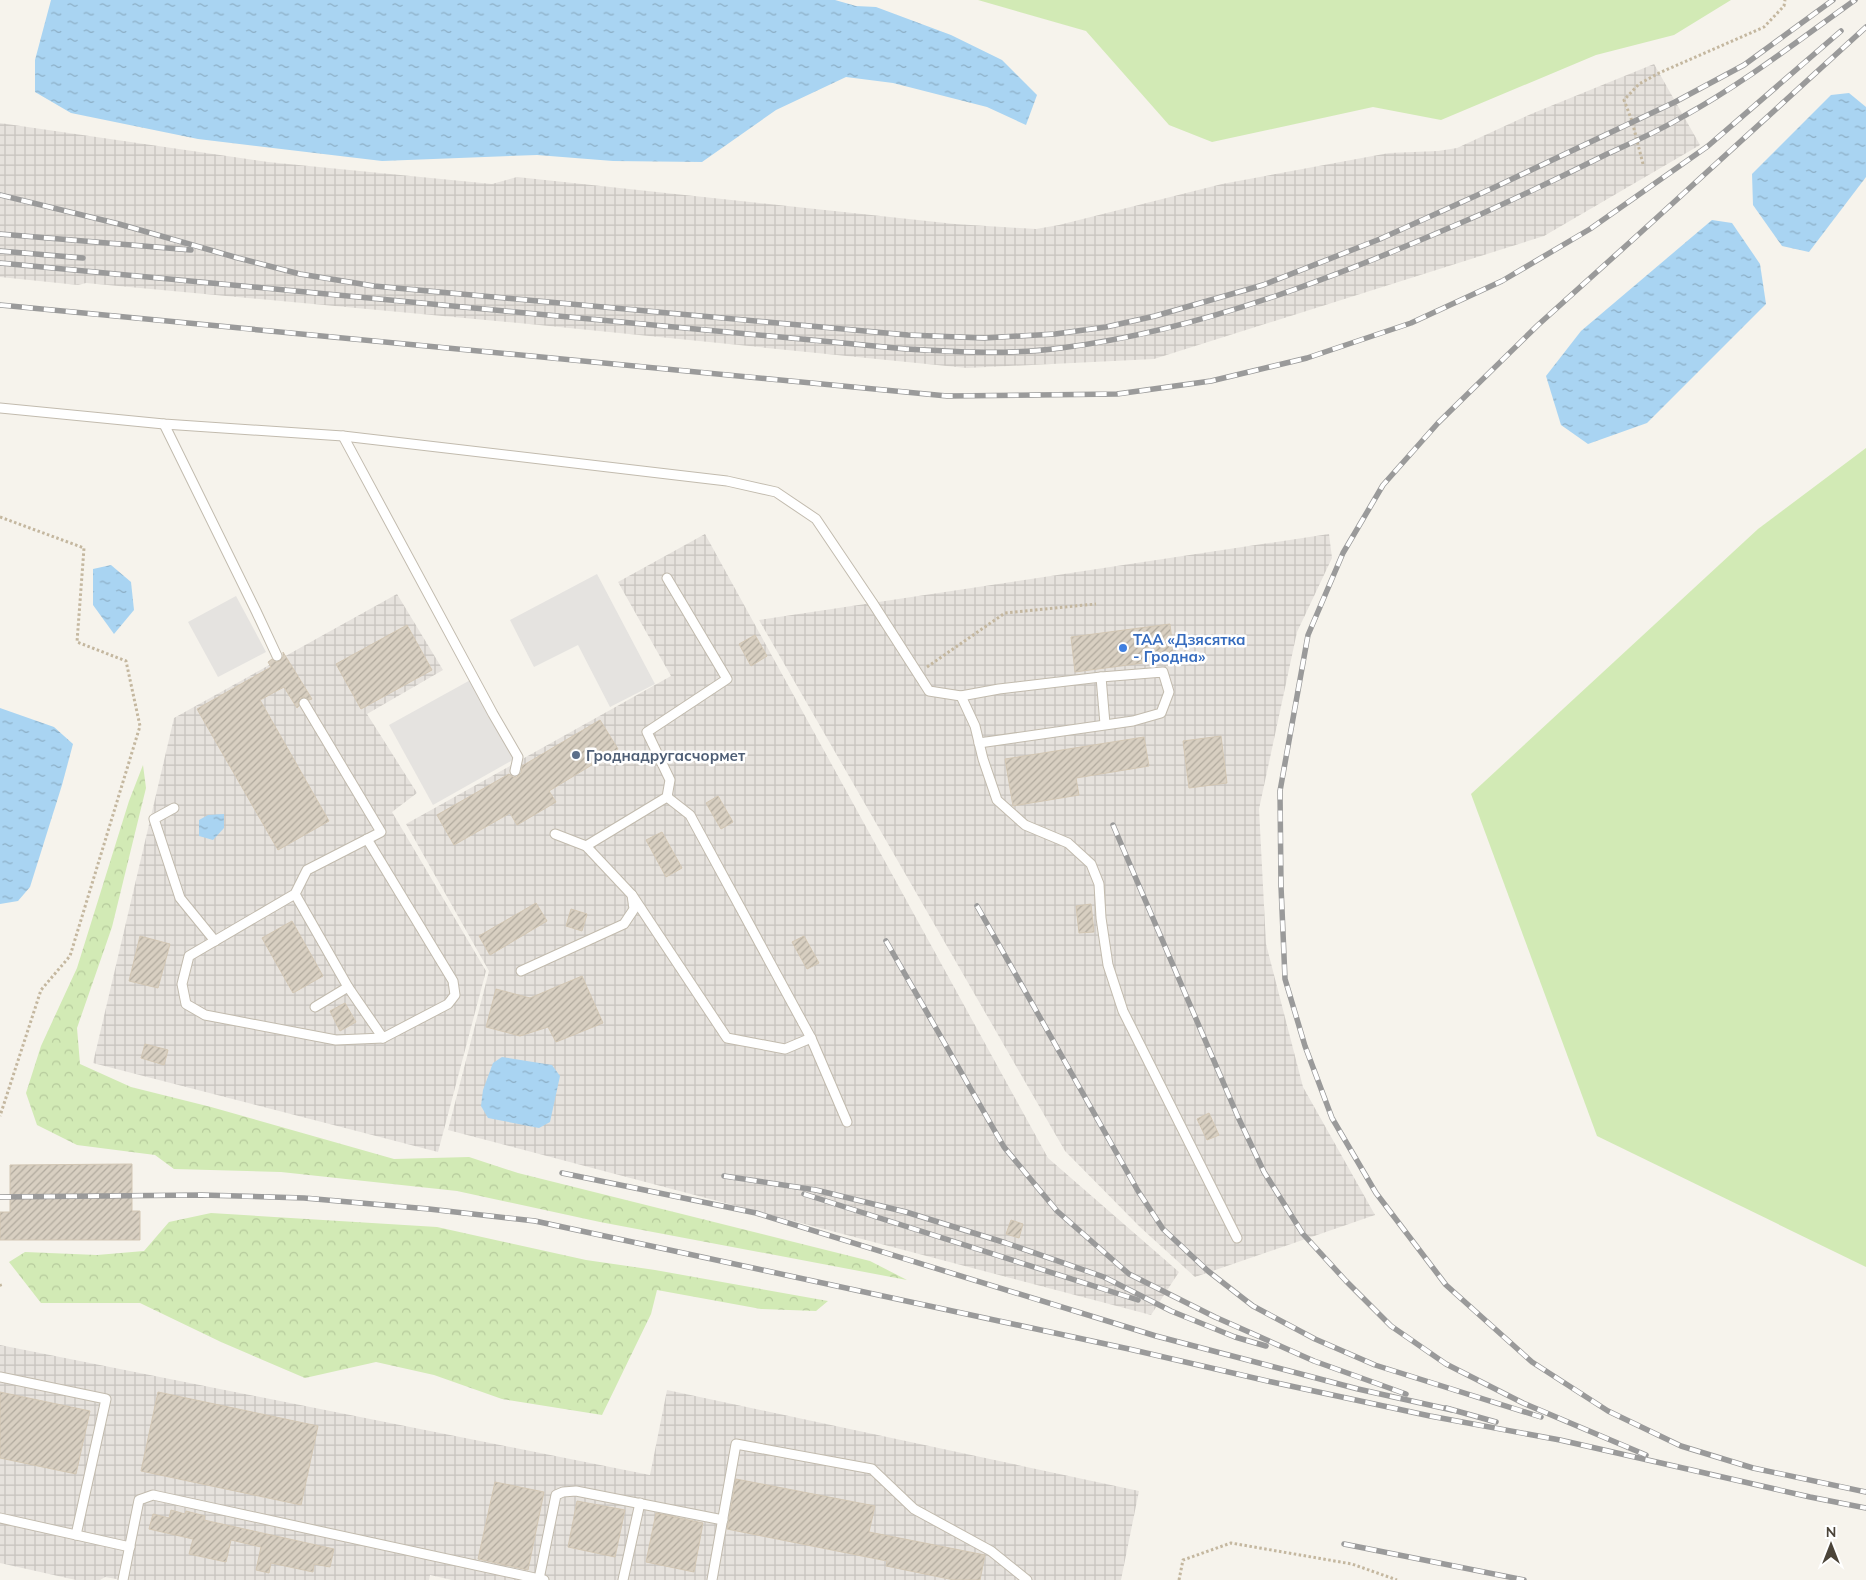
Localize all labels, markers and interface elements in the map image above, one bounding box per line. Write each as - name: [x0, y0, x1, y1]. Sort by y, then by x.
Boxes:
- place label: ТАА «Дзясятка - Гродна»: [1133, 630, 1246, 666]
- marker: ТАА «Дзясятка - Гродна»: [1117, 642, 1129, 654]
- place label: Гроднадругасчормет: [586, 746, 746, 765]
- marker: Гроднадругасчормет: [570, 749, 582, 761]
- north arrow: [1806, 1520, 1856, 1570]
- text: N: [1826, 1523, 1836, 1541]

